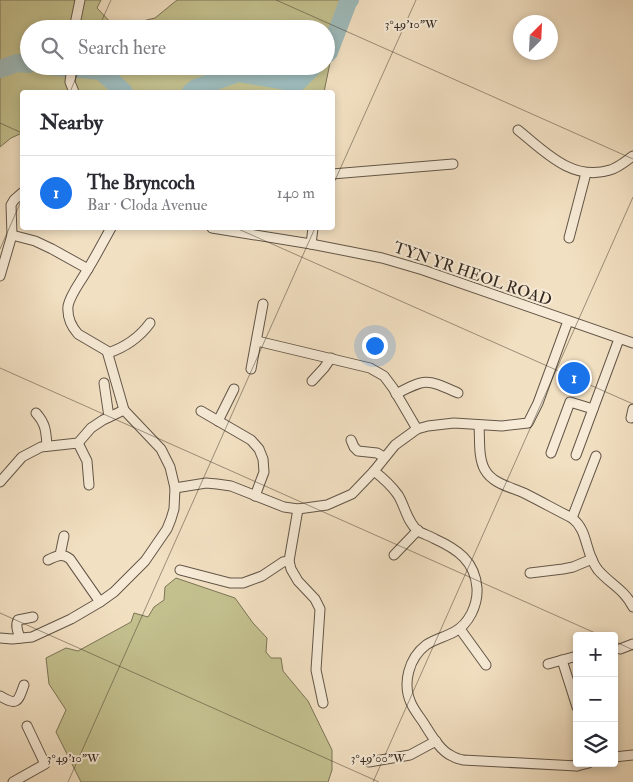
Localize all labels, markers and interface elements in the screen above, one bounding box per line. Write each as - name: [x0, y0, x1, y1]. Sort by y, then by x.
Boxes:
- north arrow: [513, 15, 558, 60]
- text: 3°49'10"W: [385, 17, 438, 32]
- search box: [20, 20, 335, 75]
- icon: search: [38, 34, 66, 62]
- text: Search here: [78, 36, 166, 60]
- text: Nearby: [40, 109, 103, 136]
- text: The Bryncoch: [87, 171, 195, 195]
- text: 1: [53, 183, 59, 203]
- text: 140 m: [277, 183, 315, 203]
- text: Bar · Cloda Avenue: [87, 195, 207, 215]
- street label: TYN YR HEOL ROAD: [391, 237, 555, 310]
- your location: [362, 333, 388, 359]
- pin: 1: [558, 359, 590, 397]
- map controls: [573, 632, 618, 767]
- button: +: [573, 632, 618, 677]
- button: −: [573, 677, 618, 722]
- button: layers: [573, 722, 618, 767]
- text: 3°49'10"W: [47, 751, 100, 766]
- text: 3°49'00"W: [351, 751, 406, 766]

